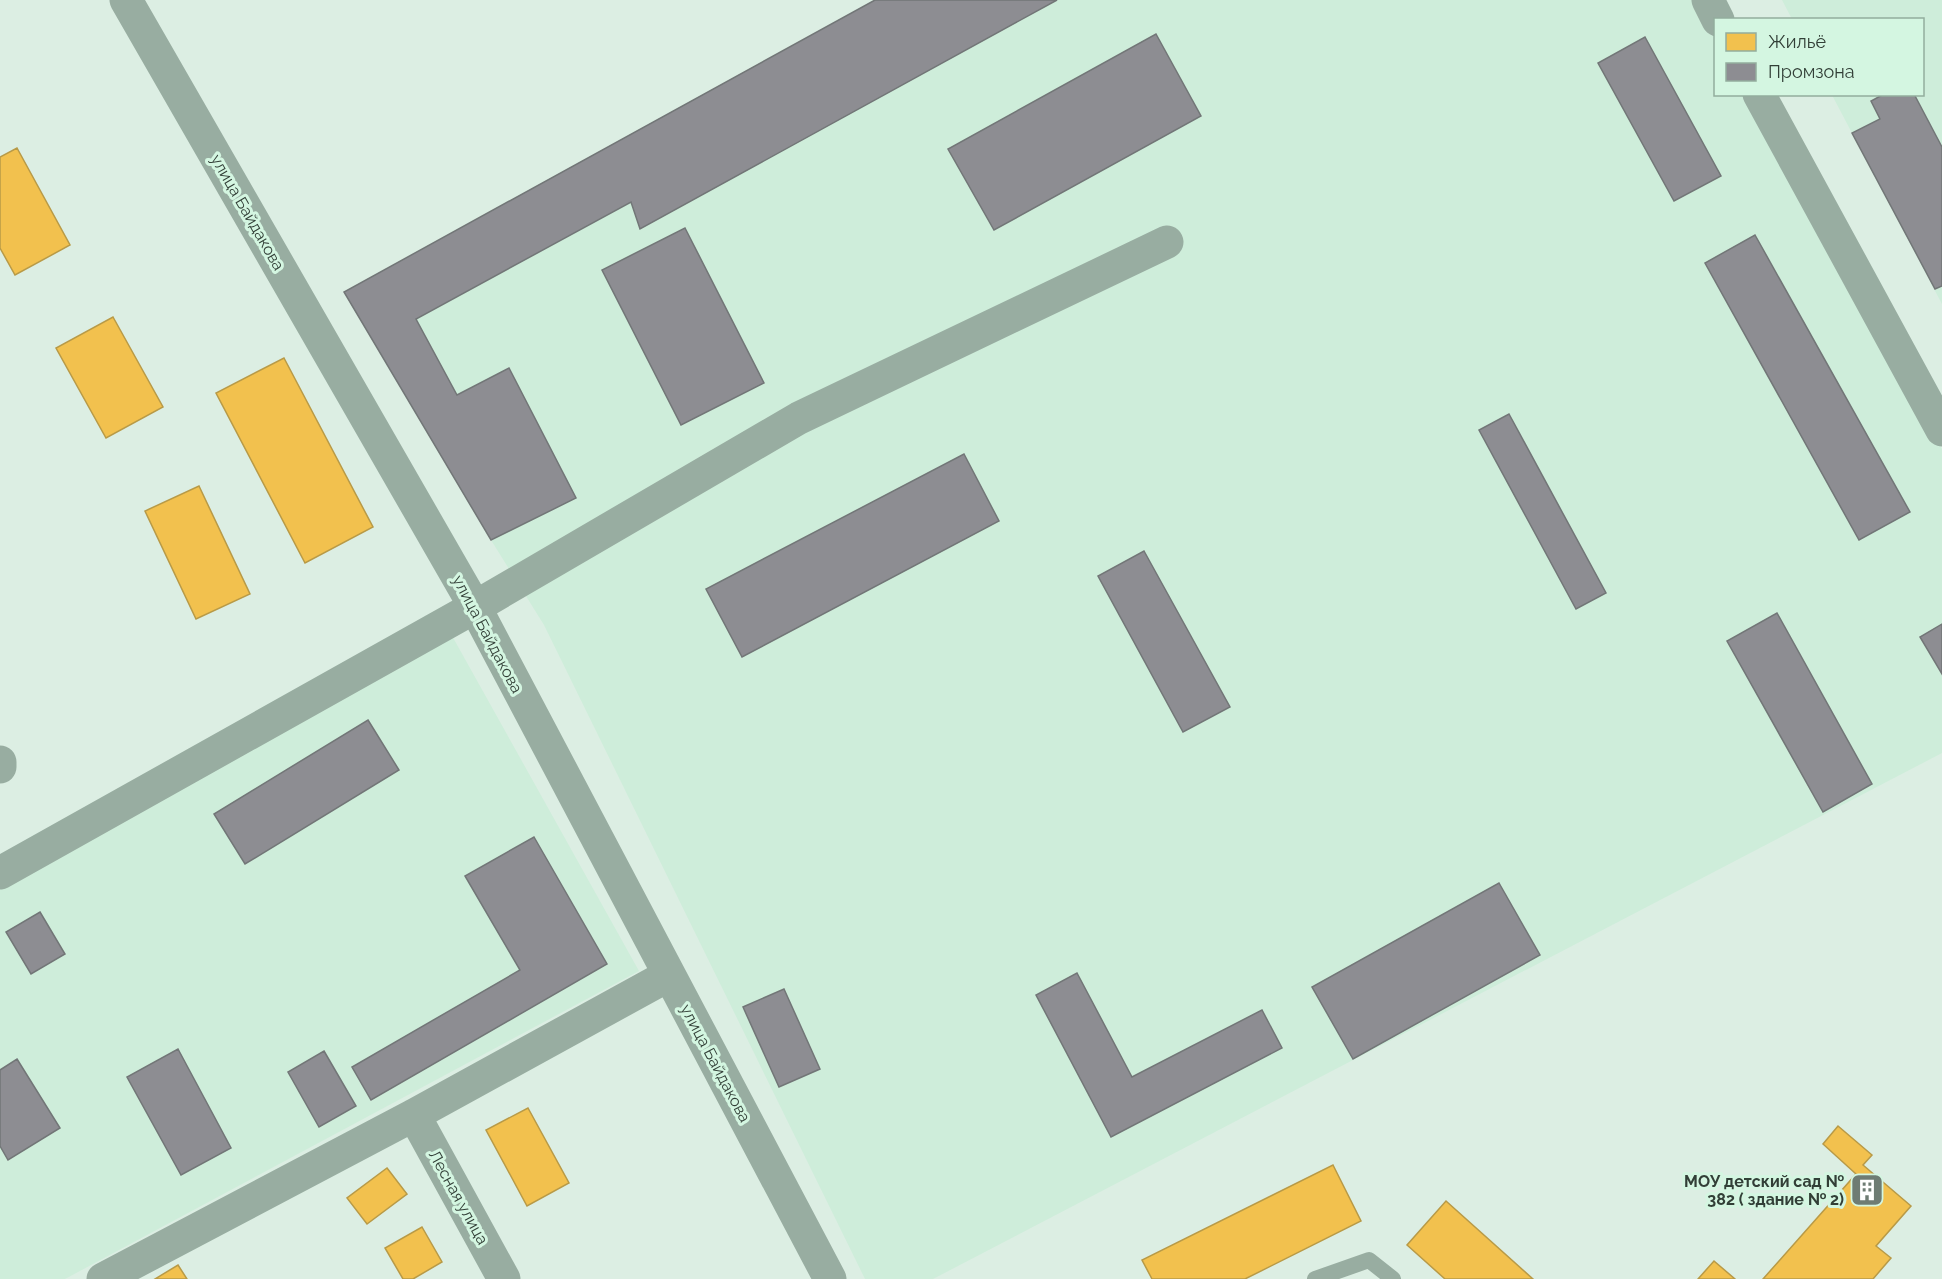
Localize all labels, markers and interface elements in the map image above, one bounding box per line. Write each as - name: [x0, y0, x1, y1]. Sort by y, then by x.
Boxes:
- legend: [1714, 18, 1924, 96]
- text: Жильё: [1768, 31, 1826, 52]
- text: Промзона: [1768, 61, 1855, 82]
- street label: улица Байдакова: [207, 151, 288, 274]
- street label: улица Байдакова: [448, 572, 527, 696]
- street label: улица Байдакова: [676, 1001, 755, 1125]
- street label: Лесная улица: [425, 1147, 492, 1248]
- place label: МОУ детский сад № 382 ( здание № 2): [1684, 1172, 1845, 1209]
- building icon: МОУ детский сад № 382 ( здание № 2): [1849, 1172, 1885, 1208]

